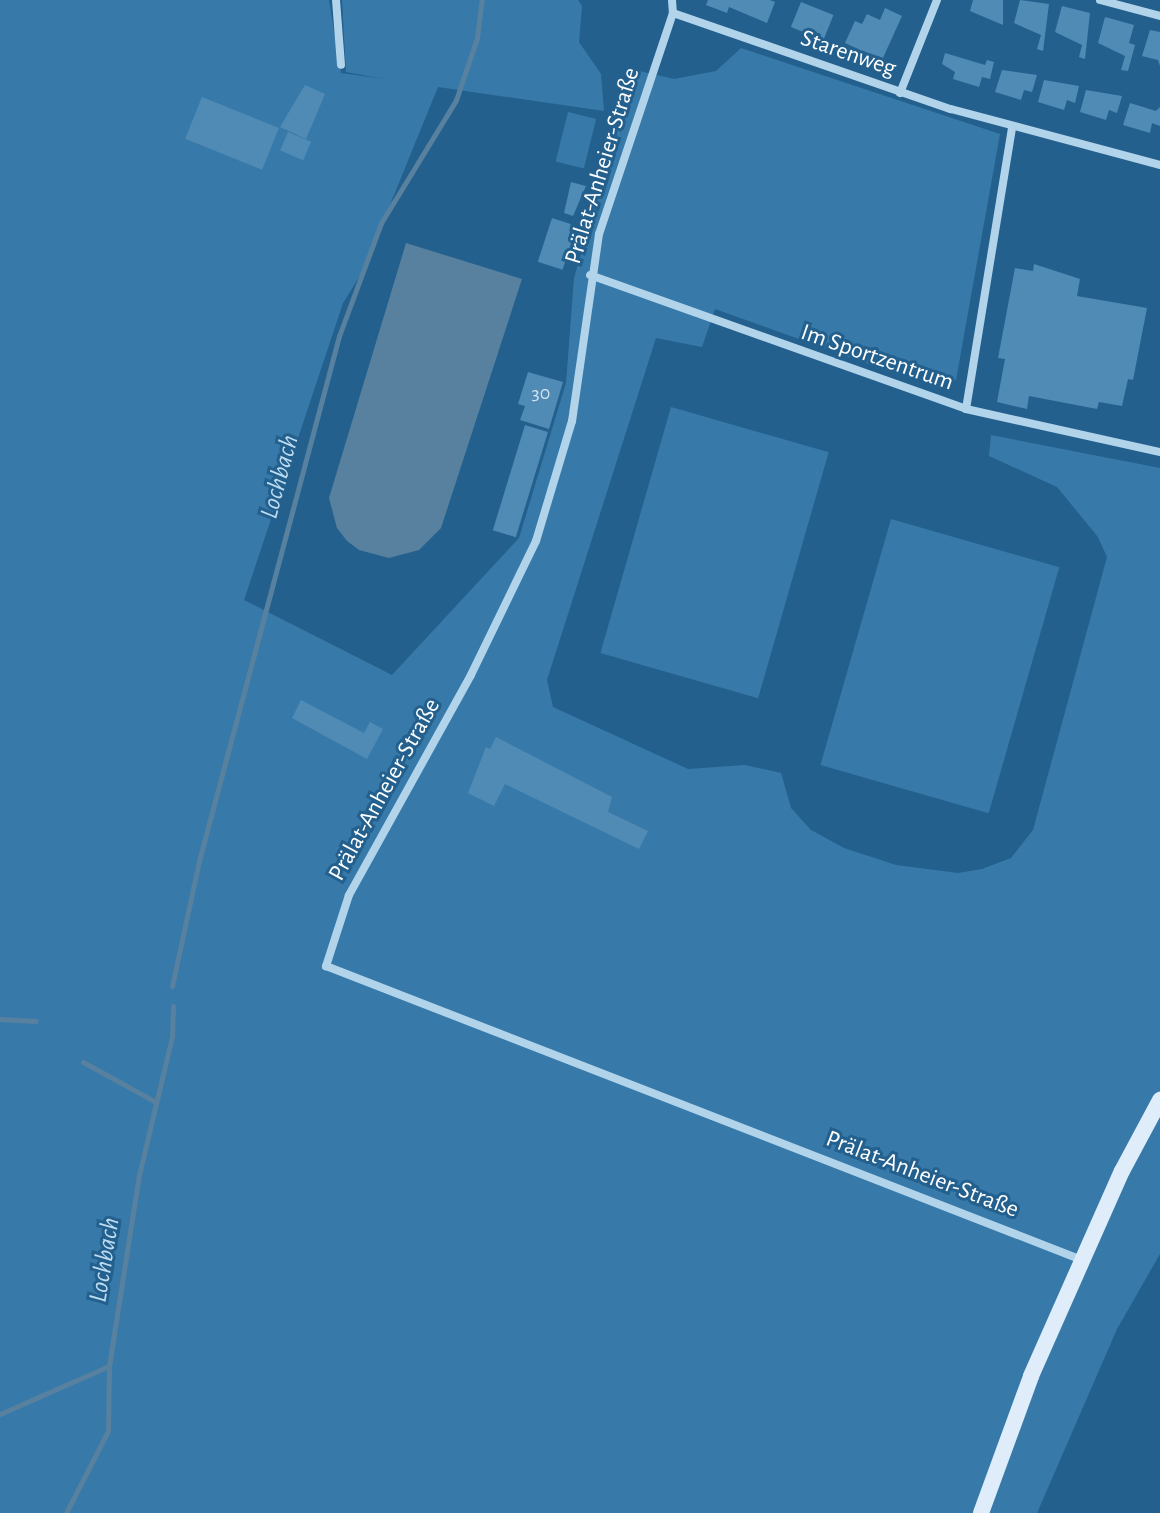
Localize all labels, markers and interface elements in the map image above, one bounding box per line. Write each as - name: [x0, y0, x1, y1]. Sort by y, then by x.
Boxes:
- street label: Starenweg: [797, 24, 899, 84]
- street label: Prälat-Anheier-Straße: [559, 64, 647, 268]
- street label: Im Sportzentrum: [797, 318, 957, 398]
- house number: 30: [532, 381, 550, 405]
- water label: Lochbach: [254, 432, 306, 522]
- street label: Prälat-Anheier-Straße: [323, 694, 447, 886]
- street label: Prälat-Anheier-Straße: [822, 1125, 1022, 1225]
- water label: Lochbach: [83, 1215, 127, 1305]

